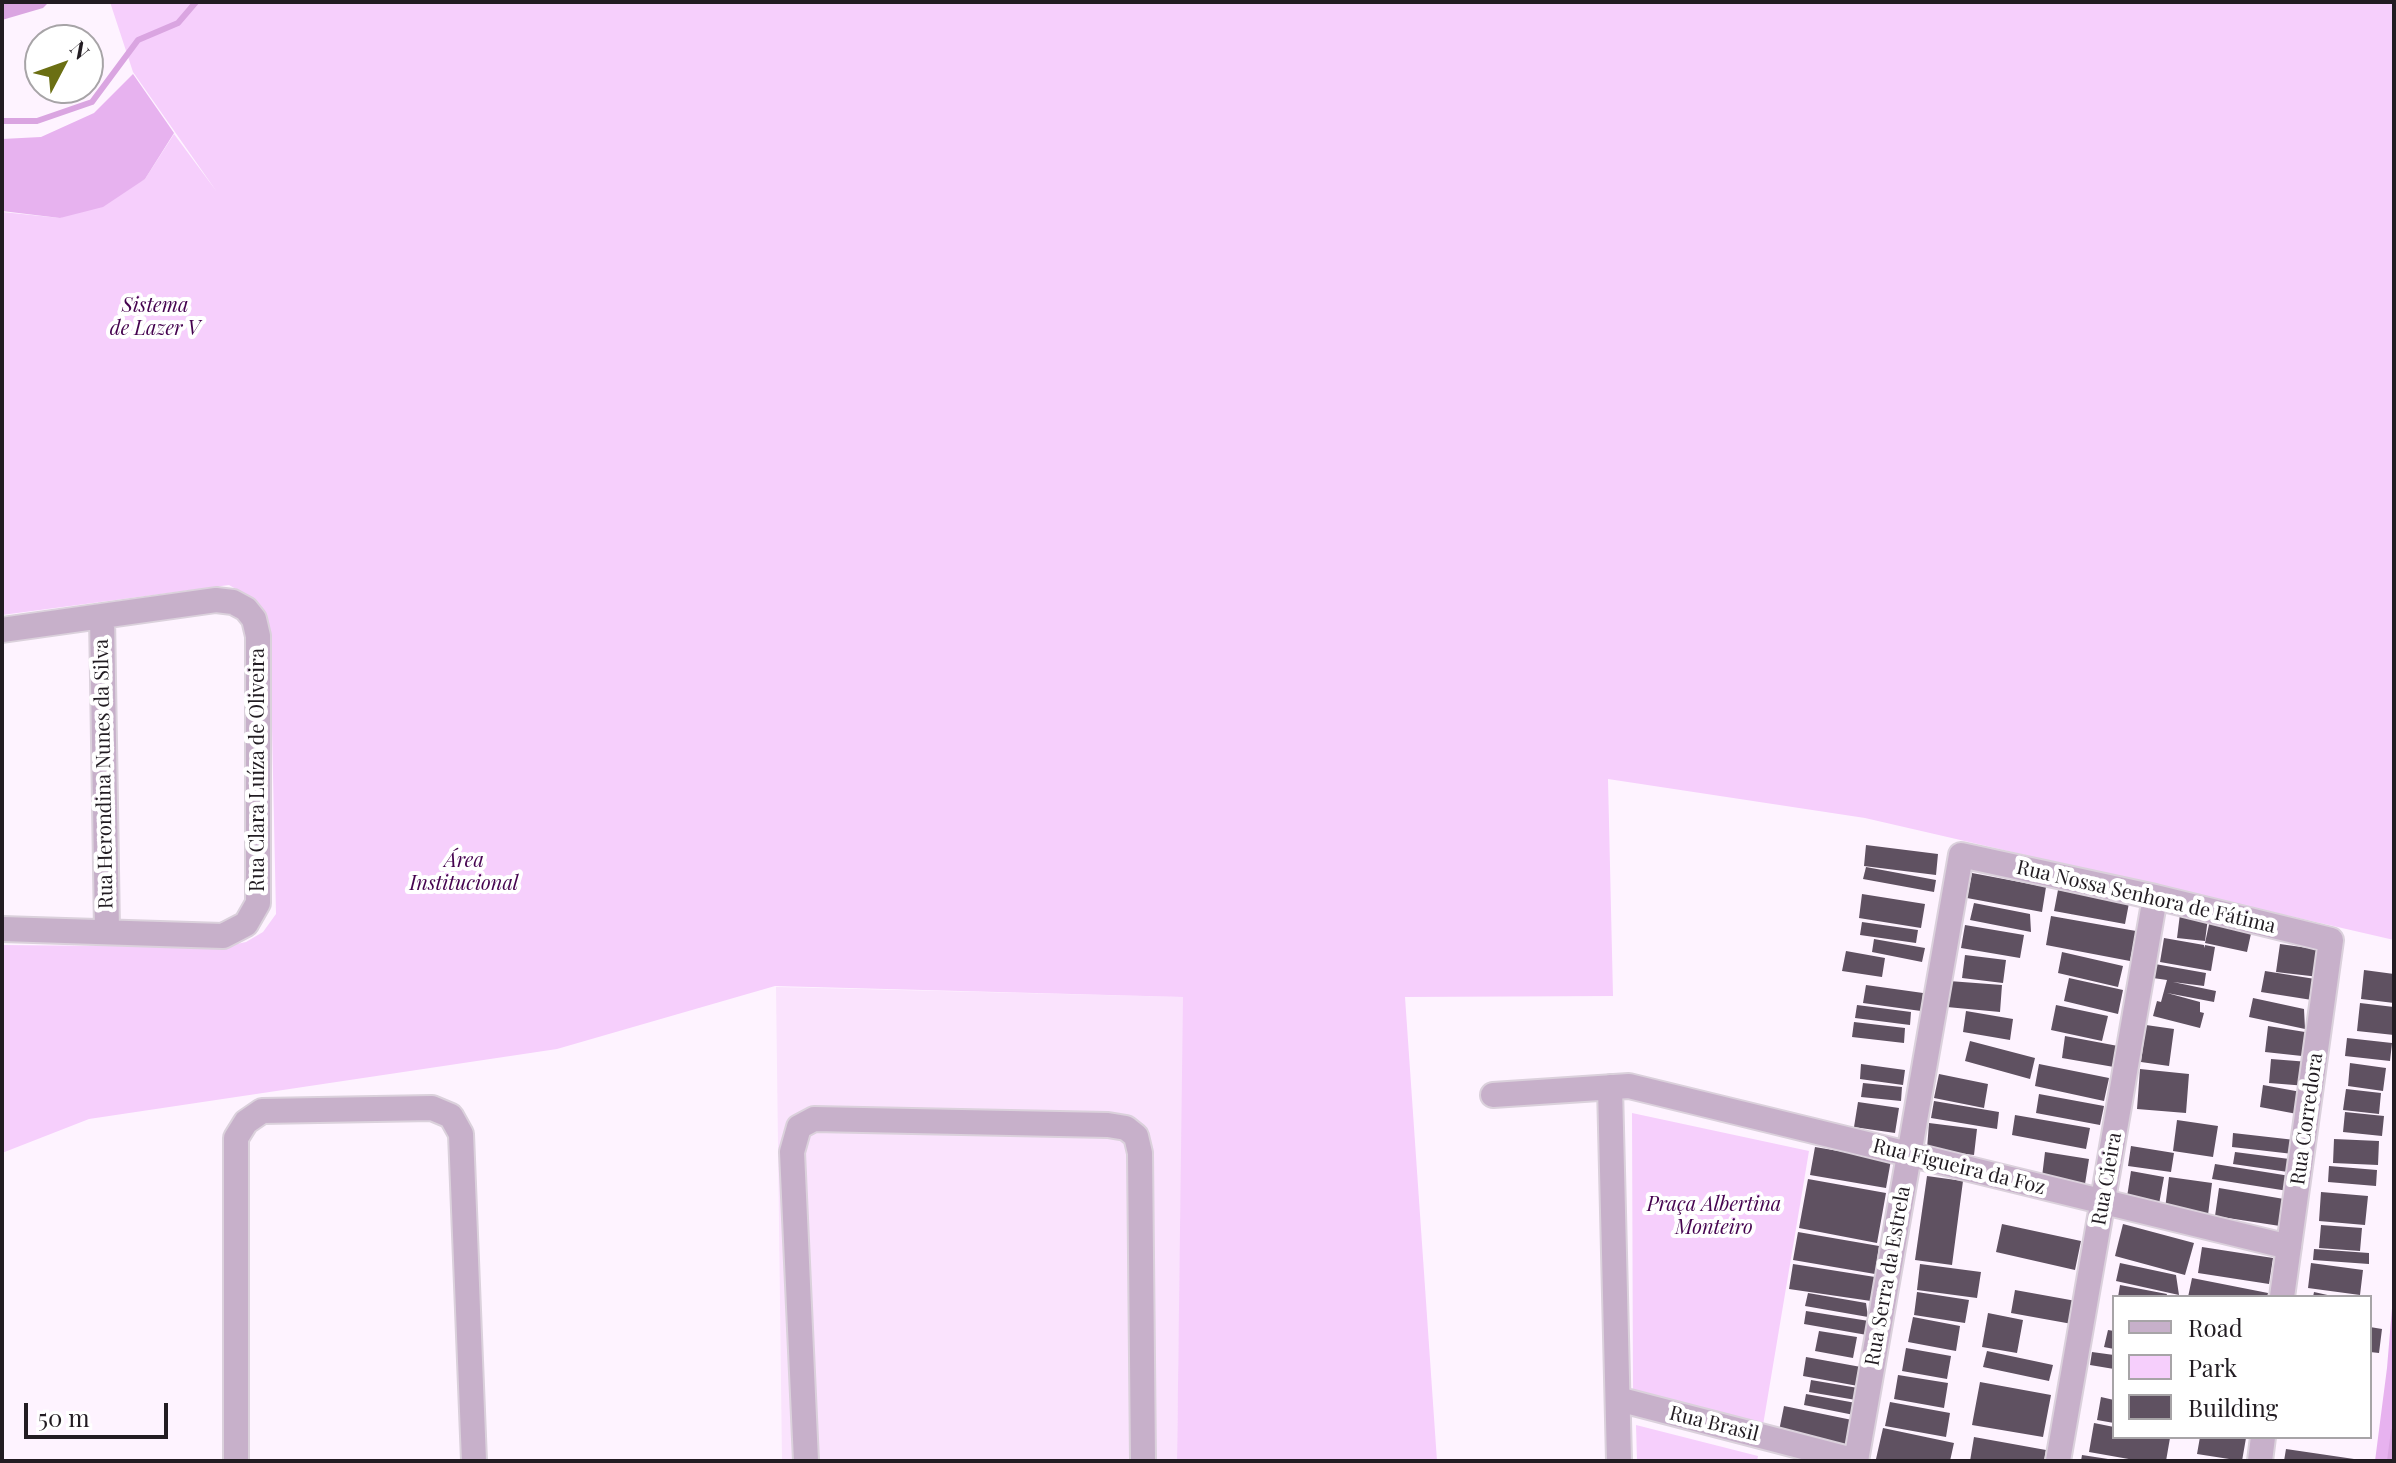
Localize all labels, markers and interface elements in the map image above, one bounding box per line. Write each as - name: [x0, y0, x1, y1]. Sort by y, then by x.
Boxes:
- north arrow: [24, 24, 104, 104]
- text: N: [64, 34, 97, 65]
- park label: Sistema de Lazer V: [110, 294, 200, 341]
- street label: Rua Herondina Nunes da Silva: [90, 639, 118, 909]
- street label: Rua Clara Luíza de Oliveira: [246, 648, 270, 892]
- park label: Área Institucional: [410, 849, 518, 896]
- street label: Rua Nossa Senhora de Fátima: [2014, 856, 2278, 938]
- street label: Rua Corredora: [2286, 1051, 2328, 1187]
- street label: Rua Cieira: [2087, 1131, 2127, 1227]
- street label: Rua Figueira da Foz: [1870, 1134, 2048, 1200]
- street label: Rua Serra da Estrela: [1860, 1184, 1916, 1368]
- park label: Praça Albertina Monteiro: [1647, 1193, 1781, 1240]
- legend: [2112, 1295, 2372, 1439]
- text: Road: [2188, 1311, 2243, 1343]
- text: Park: [2188, 1351, 2237, 1383]
- scale bar: [28, 1387, 172, 1437]
- text: Building: [2188, 1391, 2278, 1423]
- text: 50 m: [38, 1401, 90, 1433]
- street label: Rua Brasil: [1667, 1401, 1761, 1447]

